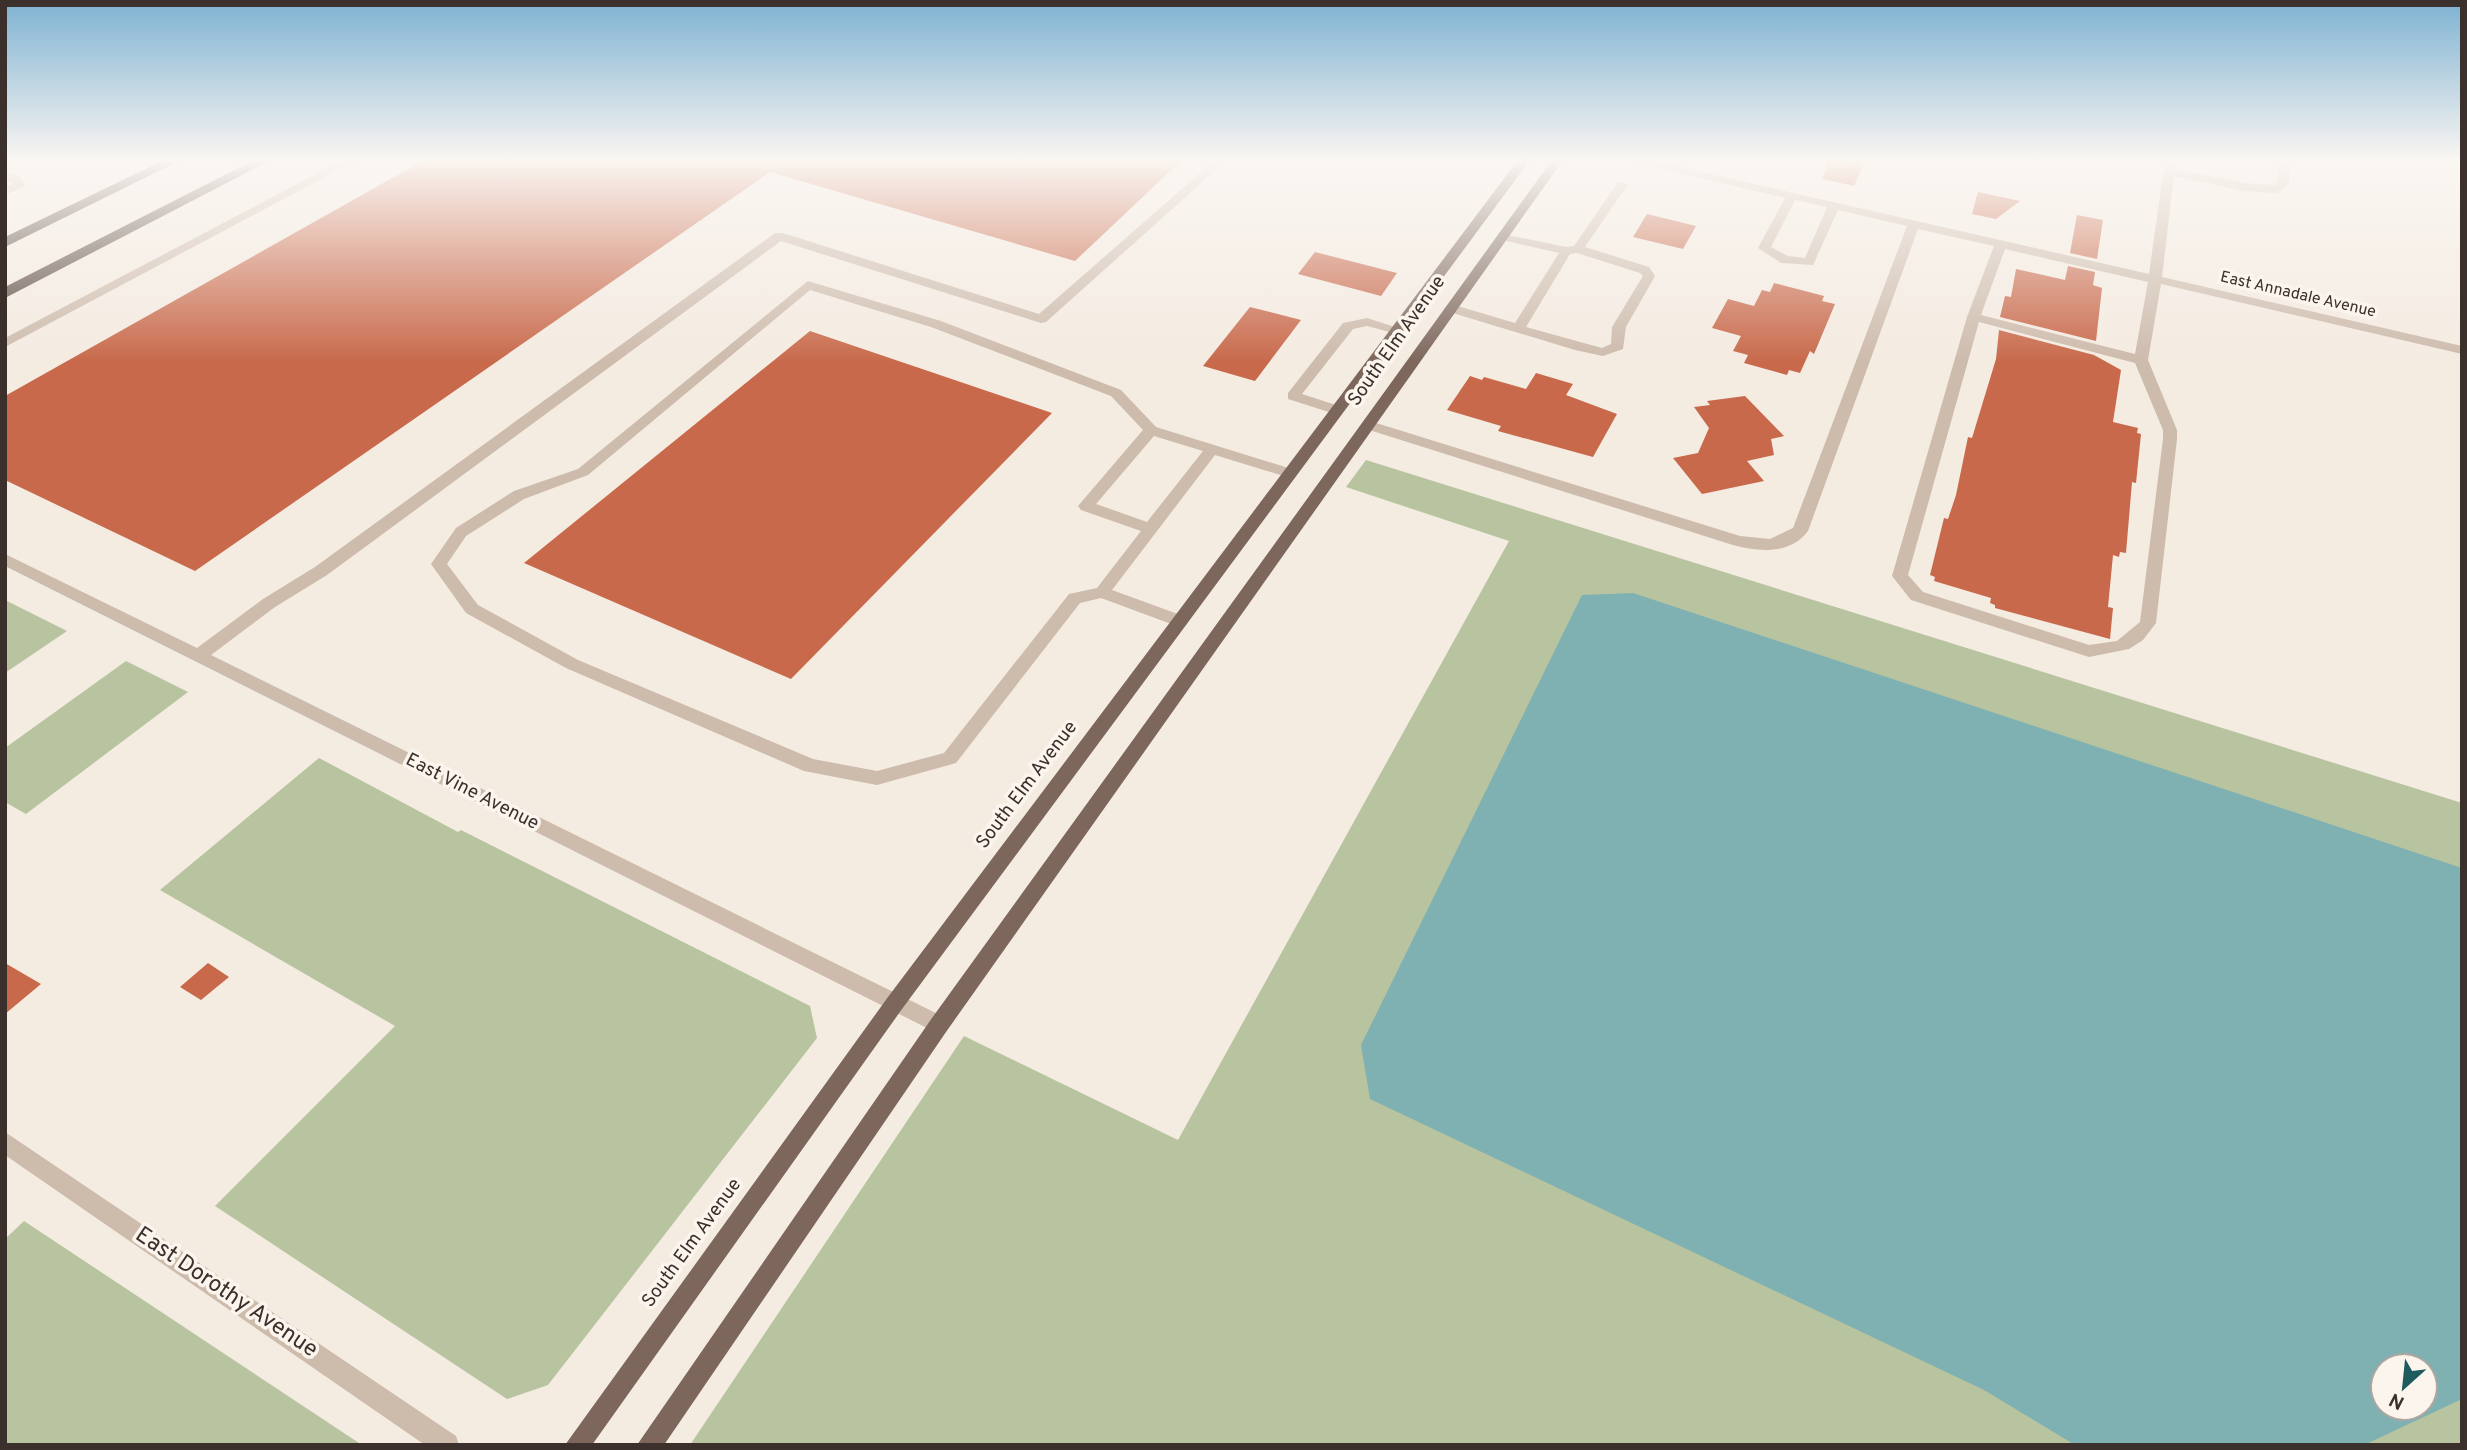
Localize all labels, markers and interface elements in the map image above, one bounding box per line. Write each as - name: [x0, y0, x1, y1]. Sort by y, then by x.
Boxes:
- street label: East Annadale Avenue: [2218, 267, 2378, 323]
- street label: South Elm Avenue: [1343, 271, 1451, 411]
- street label: South Elm Avenue: [971, 716, 1083, 854]
- street label: East Vine Avenue: [401, 748, 543, 836]
- street label: South Elm Avenue: [637, 1174, 747, 1312]
- street label: East Dorothy Avenue: [129, 1221, 323, 1365]
- north arrow: [2369, 1352, 2439, 1422]
- text: N: [2386, 1387, 2409, 1414]

